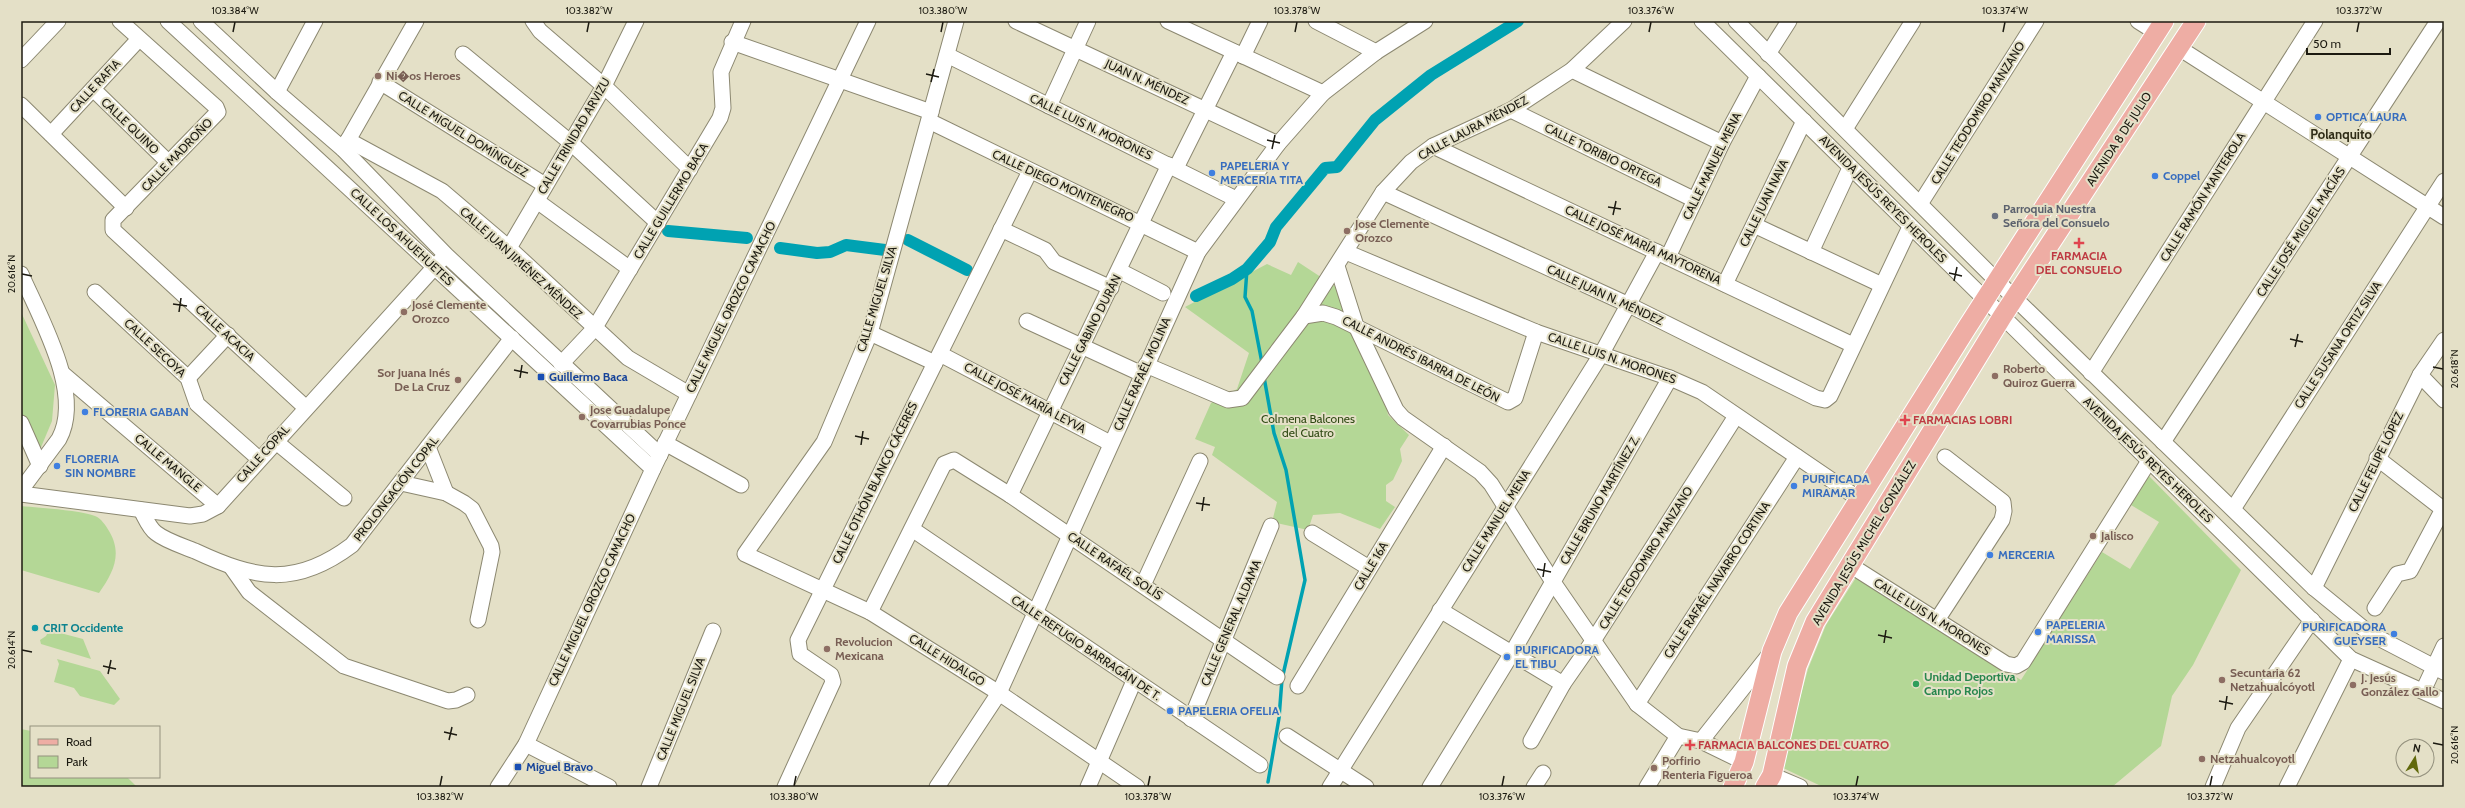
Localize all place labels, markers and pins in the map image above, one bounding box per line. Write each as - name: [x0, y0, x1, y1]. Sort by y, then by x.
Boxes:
- place label: Ni�os Heroes: [386, 68, 461, 83]
- marker: Ni�os Heroes: [373, 71, 383, 81]
- place label: OPTICA LAURA: [2326, 109, 2407, 124]
- marker: OPTICA LAURA: [2313, 112, 2323, 122]
- place label: PAPELERIA Y MERCERIA TITA: [1220, 158, 1304, 187]
- marker: PAPELERIA Y MERCERIA TITA: [1207, 168, 1217, 178]
- place label: Coppel: [2163, 168, 2200, 183]
- marker: Coppel: [2150, 171, 2160, 181]
- place label: Parroquia Nuestra Señora del Consuelo: [2003, 201, 2110, 230]
- marker: Parroquia Nuestra Señora del Consuelo: [1990, 211, 2000, 221]
- place label: Jose Clemente Orozco: [1354, 216, 1429, 245]
- marker: Jose Clemente Orozco: [1342, 226, 1352, 236]
- marker: FARMACIA DEL CONSUELO: [2074, 238, 2084, 248]
- place label: FARMACIA DEL CONSUELO: [2036, 248, 2122, 277]
- place label: José Clemente Orozco: [411, 297, 486, 326]
- marker: José Clemente Orozco: [399, 307, 409, 317]
- place label: Roberto Quiroz Guerra: [2003, 361, 2075, 390]
- place label: Sor Juana Inés De La Cruz: [377, 365, 450, 394]
- place label: Guillermo Baca: [549, 369, 628, 384]
- marker: Roberto Quiroz Guerra: [1990, 371, 2000, 381]
- marker: Guillermo Baca: [536, 372, 546, 382]
- marker: Sor Juana Inés De La Cruz: [453, 375, 463, 385]
- place label: Jose Guadalupe Covarrubias Ponce: [589, 402, 686, 431]
- place label: FLORERIA GABAN: [93, 404, 189, 419]
- marker: FLORERIA GABAN: [80, 407, 90, 417]
- marker: Jose Guadalupe Covarrubias Ponce: [577, 412, 587, 422]
- place label: FARMACIAS LOBRI: [1913, 412, 2012, 427]
- marker: FARMACIAS LOBRI: [1900, 415, 1910, 425]
- place label: FLORERIA SIN NOMBRE: [65, 451, 136, 480]
- marker: FLORERIA SIN NOMBRE: [52, 461, 62, 471]
- place label: PURIFICADA MIRAMAR: [1802, 471, 1870, 500]
- marker: PURIFICADA MIRAMAR: [1789, 481, 1799, 491]
- place label: Jalisco: [2100, 528, 2134, 543]
- marker: Jalisco: [2088, 531, 2098, 541]
- place label: MERCERIA: [1998, 547, 2055, 562]
- marker: MERCERIA: [1985, 550, 1995, 560]
- place label: PAPELERIA MARISSA: [2046, 617, 2106, 646]
- place label: PURIFICADORA GUEYSER: [2302, 619, 2386, 648]
- place label: CRIT Occidente: [43, 620, 123, 635]
- marker: CRIT Occidente: [30, 623, 40, 633]
- marker: PAPELERIA MARISSA: [2033, 627, 2043, 637]
- marker: PURIFICADORA GUEYSER: [2389, 629, 2399, 639]
- place label: Revolucion Mexicana: [835, 634, 893, 663]
- place label: PURIFICADORA EL TIBU: [1515, 642, 1599, 671]
- marker: Revolucion Mexicana: [822, 644, 832, 654]
- marker: PURIFICADORA EL TIBU: [1502, 652, 1512, 662]
- place label: Secuntaria 62 Netzahualcóyotl: [2230, 665, 2315, 694]
- place label: Unidad Deportiva Campo Rojos: [1924, 669, 2016, 698]
- place label: J. Jesús González Gallo: [2360, 670, 2439, 699]
- marker: Secuntaria 62 Netzahualcóyotl: [2217, 675, 2227, 685]
- marker: Unidad Deportiva Campo Rojos: [1911, 679, 1921, 689]
- marker: J. Jesús González Gallo: [2348, 680, 2358, 690]
- place label: PAPELERIA OFELIA: [1178, 703, 1280, 718]
- marker: PAPELERIA OFELIA: [1165, 706, 1175, 716]
- place label: FARMACIA BALCONES DEL CUATRO: [1698, 737, 1889, 752]
- marker: FARMACIA BALCONES DEL CUATRO: [1685, 740, 1695, 750]
- place label: Netzahualcoyotl: [2210, 751, 2295, 766]
- place label: Porfirio Renteria Figueroa: [1662, 753, 1752, 782]
- marker: Netzahualcoyotl: [2197, 754, 2207, 764]
- place label: Miguel Bravo: [526, 759, 593, 774]
- marker: Miguel Bravo: [513, 762, 523, 772]
- marker: Porfirio Renteria Figueroa: [1649, 763, 1659, 773]

